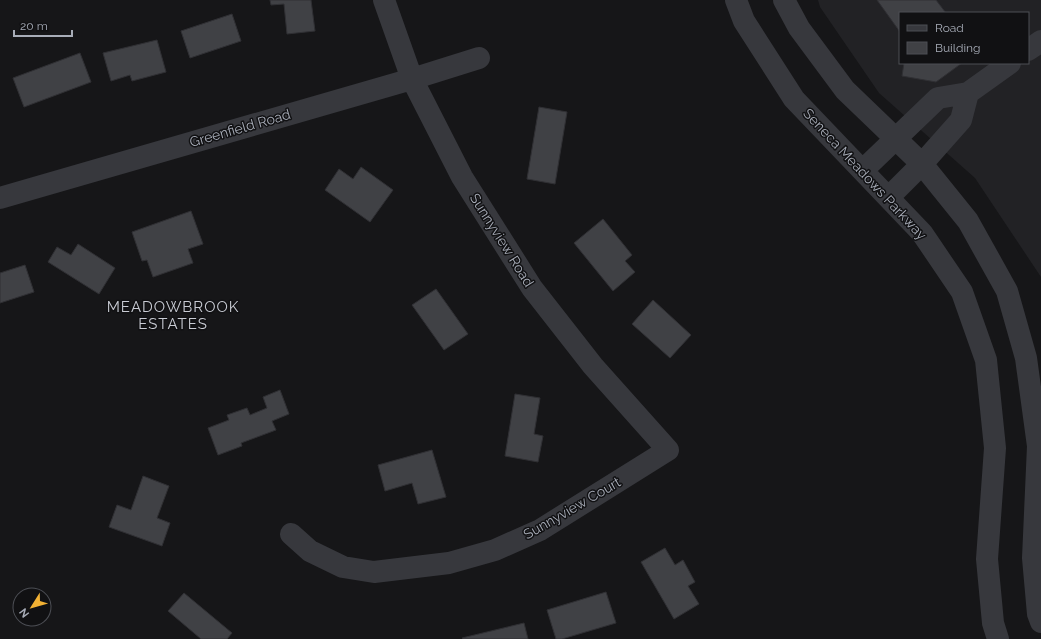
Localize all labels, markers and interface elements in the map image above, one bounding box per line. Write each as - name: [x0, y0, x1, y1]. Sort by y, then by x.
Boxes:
- scale bar: [14, 12, 72, 38]
- legend: [899, 12, 1029, 64]
- text: 20 m: [20, 19, 48, 33]
- text: Road: [935, 21, 964, 35]
- text: Building: [935, 41, 981, 55]
- street label: Seneca Meadows Parkway: [800, 105, 930, 243]
- street label: Greenfield Road: [188, 106, 292, 150]
- street label: Sunnyview Road: [467, 190, 537, 290]
- district label: MEADOWBROOK ESTATES: [107, 298, 239, 333]
- street label: Sunnyview Court: [521, 474, 624, 542]
- north arrow: [12, 587, 52, 627]
- text: N: [17, 605, 32, 620]

